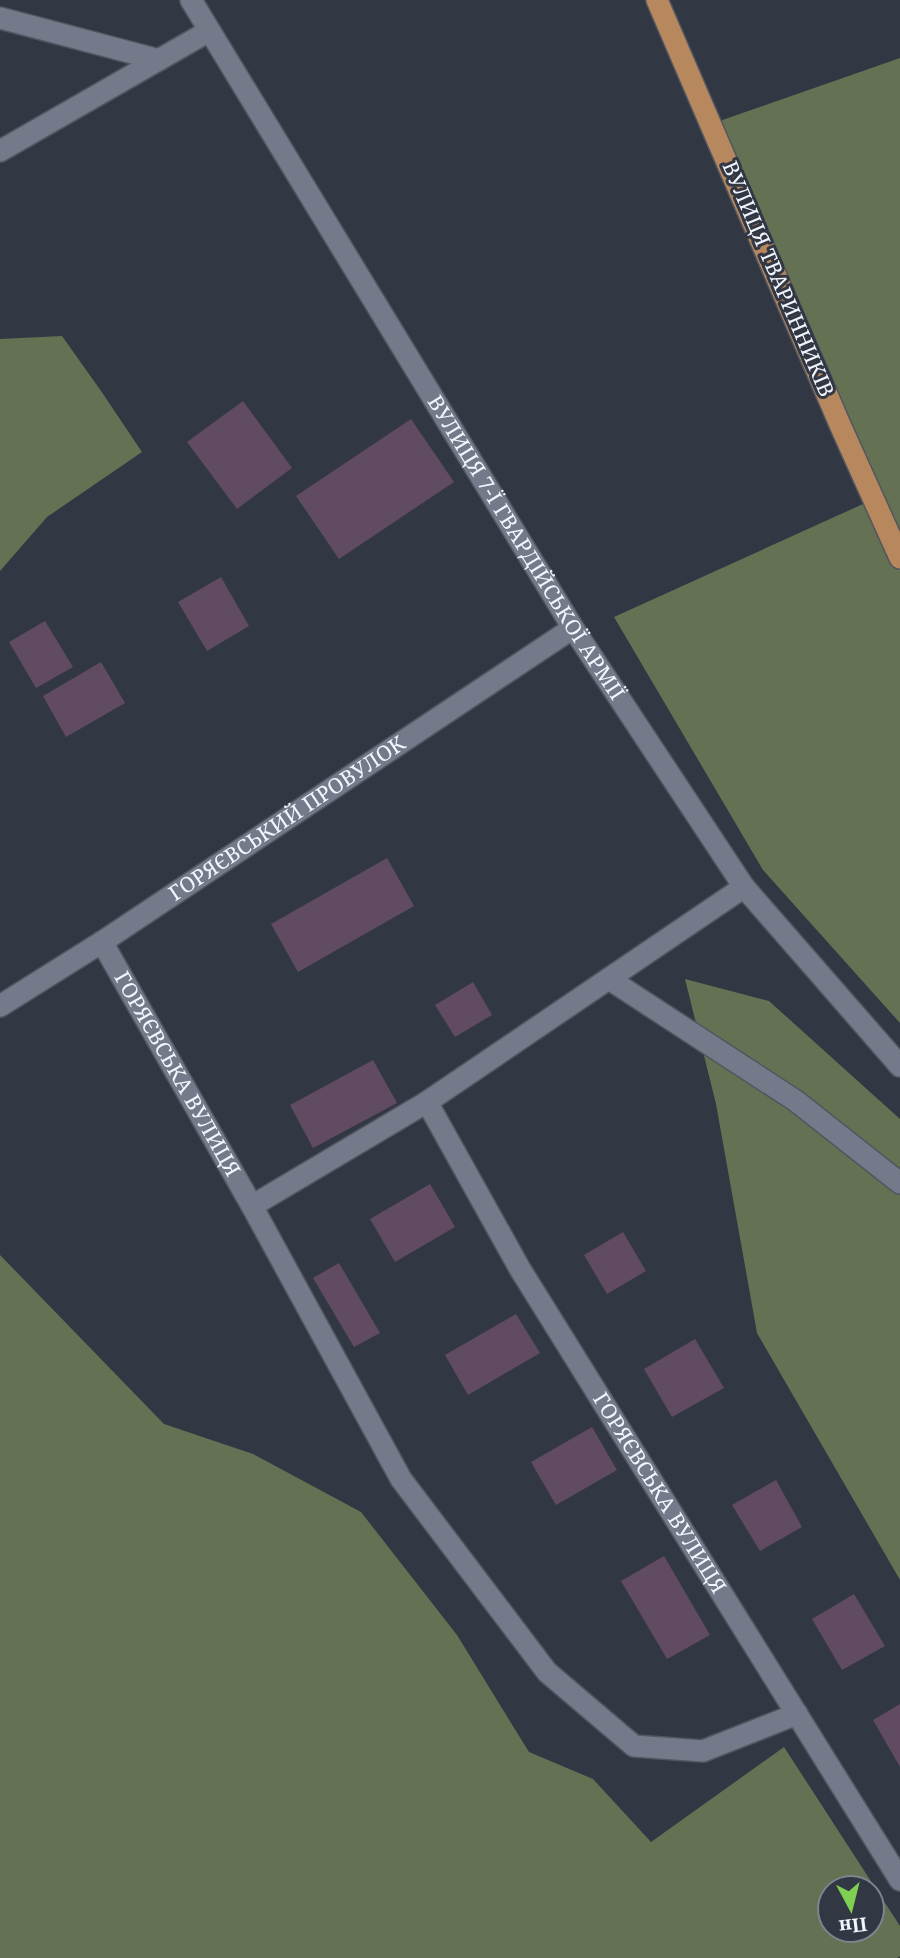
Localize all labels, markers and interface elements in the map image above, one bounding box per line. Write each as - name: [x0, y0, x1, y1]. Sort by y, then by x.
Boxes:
- street label: ВУЛИЦЯ ТВАРИННИКІВ: [716, 156, 841, 401]
- street label: ВУЛИЦЯ 7-Ї ГВАРДІЙСЬКОЇ АРМІЇ: [422, 390, 632, 705]
- street label: ГОРЯЄВСЬКИЙ ПРОВУЛОК: [163, 729, 411, 907]
- street label: ГОРЯЄВСЬКА ВУЛИЦЯ: [109, 966, 247, 1181]
- street label: ГОРЯЄВСЬКА ВУЛИЦЯ: [587, 1387, 733, 1598]
- north arrow: [816, 1874, 886, 1944]
- text: Пн: [837, 1911, 869, 1941]

